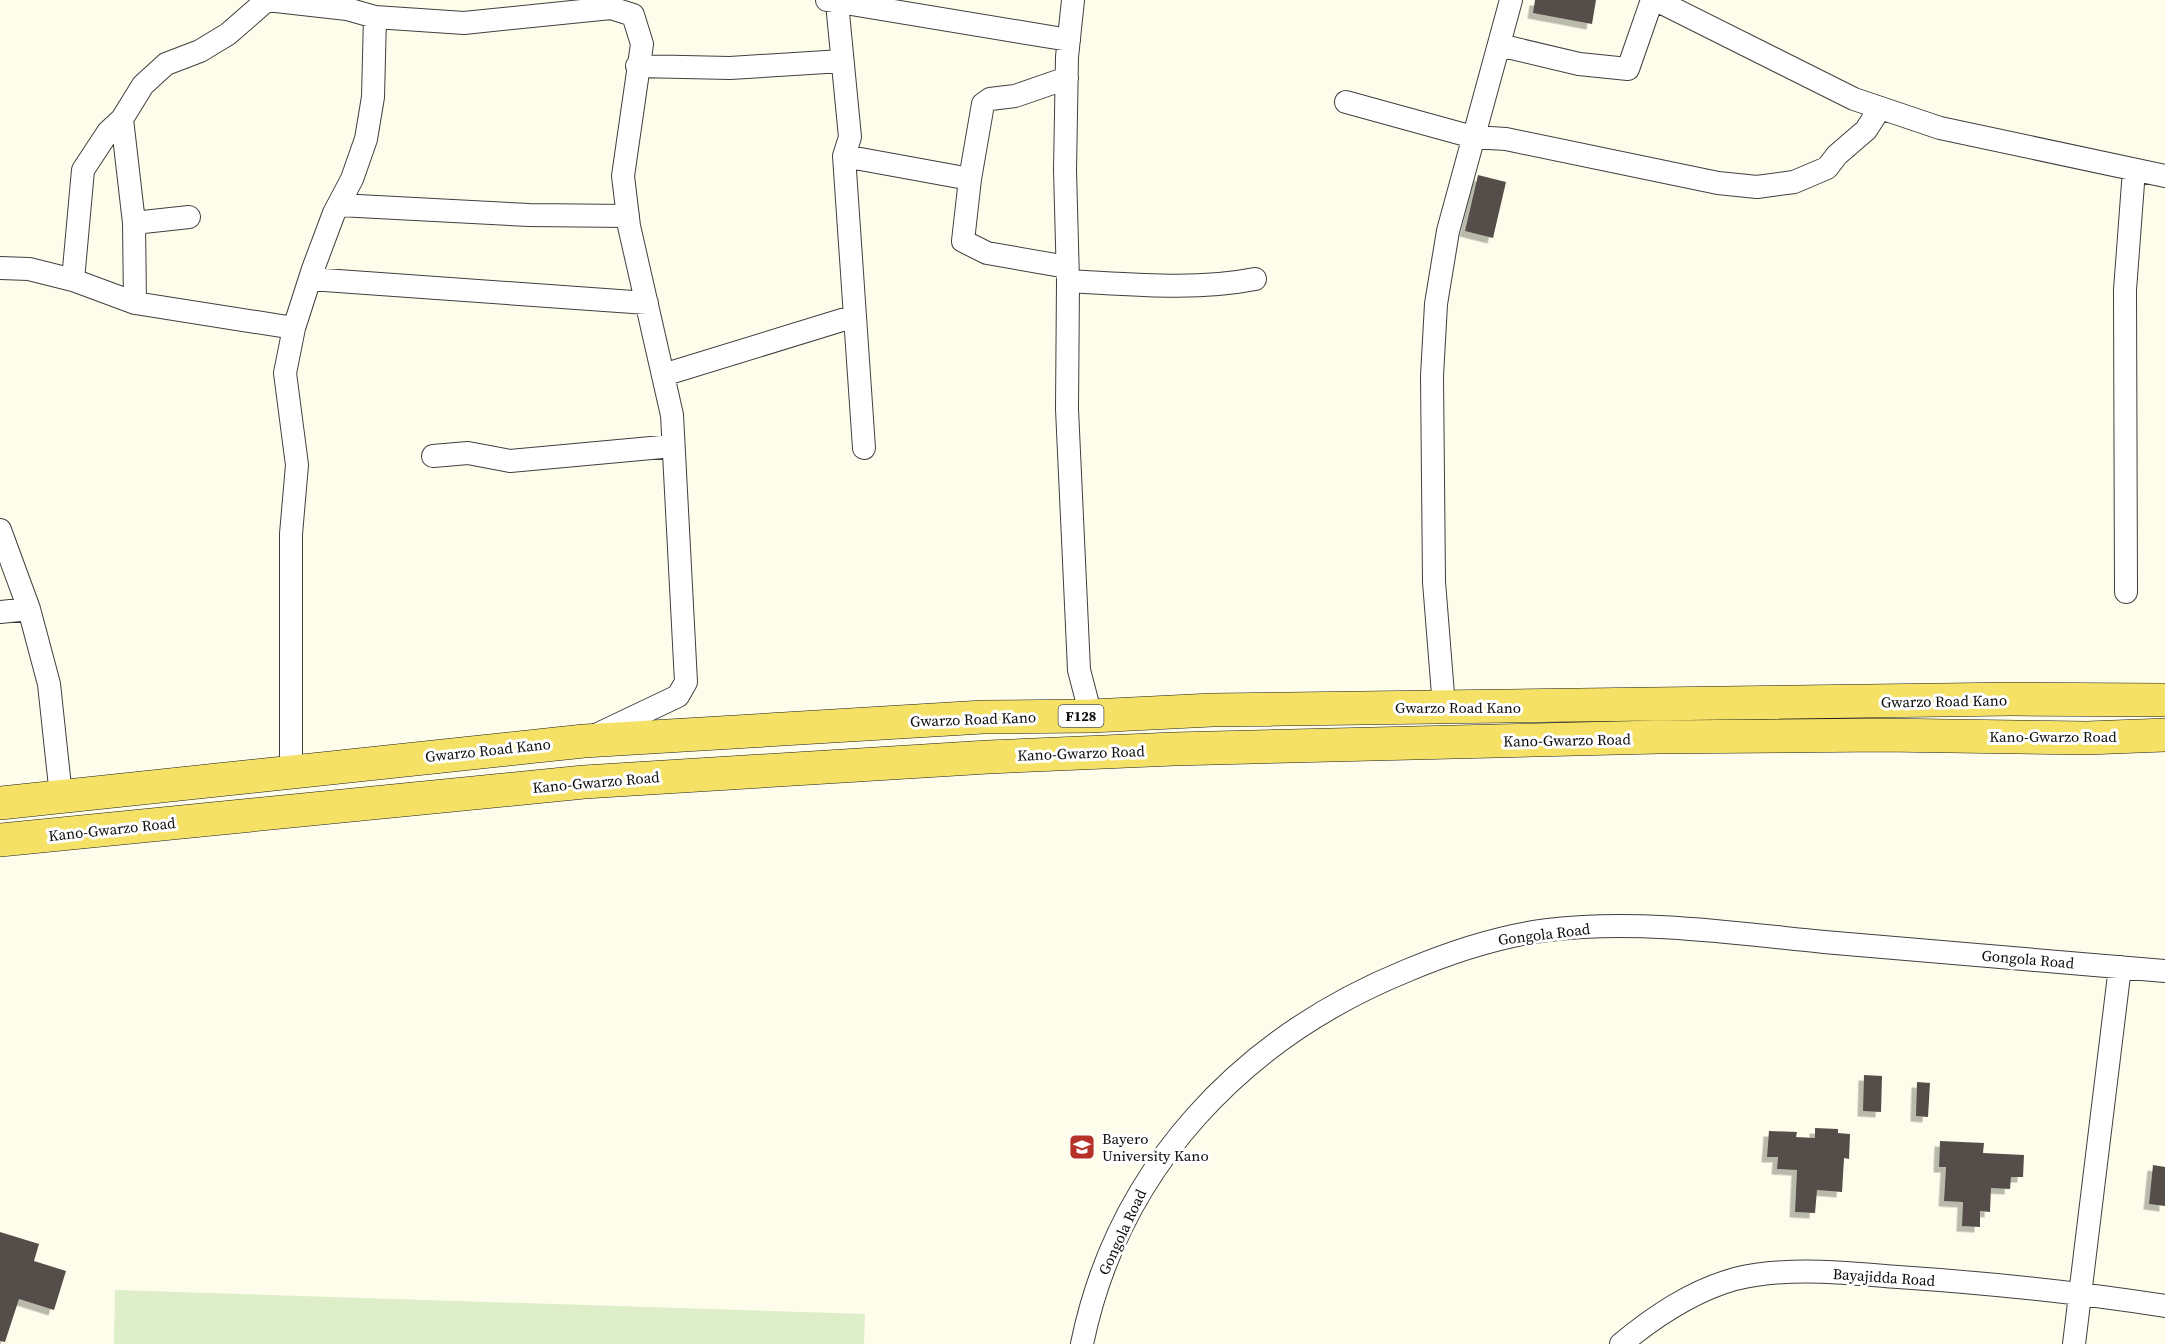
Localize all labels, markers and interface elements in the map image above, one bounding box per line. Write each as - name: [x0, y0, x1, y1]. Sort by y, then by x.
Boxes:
- street label: Gwarzo Road Kano: [1881, 689, 2007, 713]
- street label: Gwarzo Road Kano: [1395, 697, 1521, 718]
- road number: F128: [1058, 705, 1104, 727]
- street label: Gwarzo Road Kano: [910, 706, 1036, 732]
- street label: Kano-Gwarzo Road: [1989, 726, 2117, 747]
- street label: Kano-Gwarzo Road: [1503, 728, 1631, 752]
- street label: Gwarzo Road Kano: [424, 733, 552, 767]
- street label: Kano-Gwarzo Road: [1017, 740, 1146, 766]
- street label: Kano-Gwarzo Road: [532, 766, 661, 798]
- street label: Kano-Gwarzo Road: [47, 812, 177, 846]
- street label: Gongola Road: [1497, 918, 1592, 950]
- street label: Gongola Road: [1981, 945, 2076, 974]
- place label: Bayero University Kano: [1102, 1128, 1209, 1166]
- school or university icon: Bayero University Kano: [1067, 1132, 1097, 1162]
- street label: Gongola Road: [1093, 1185, 1151, 1278]
- street label: Bayajidda Road: [1832, 1263, 1936, 1291]

